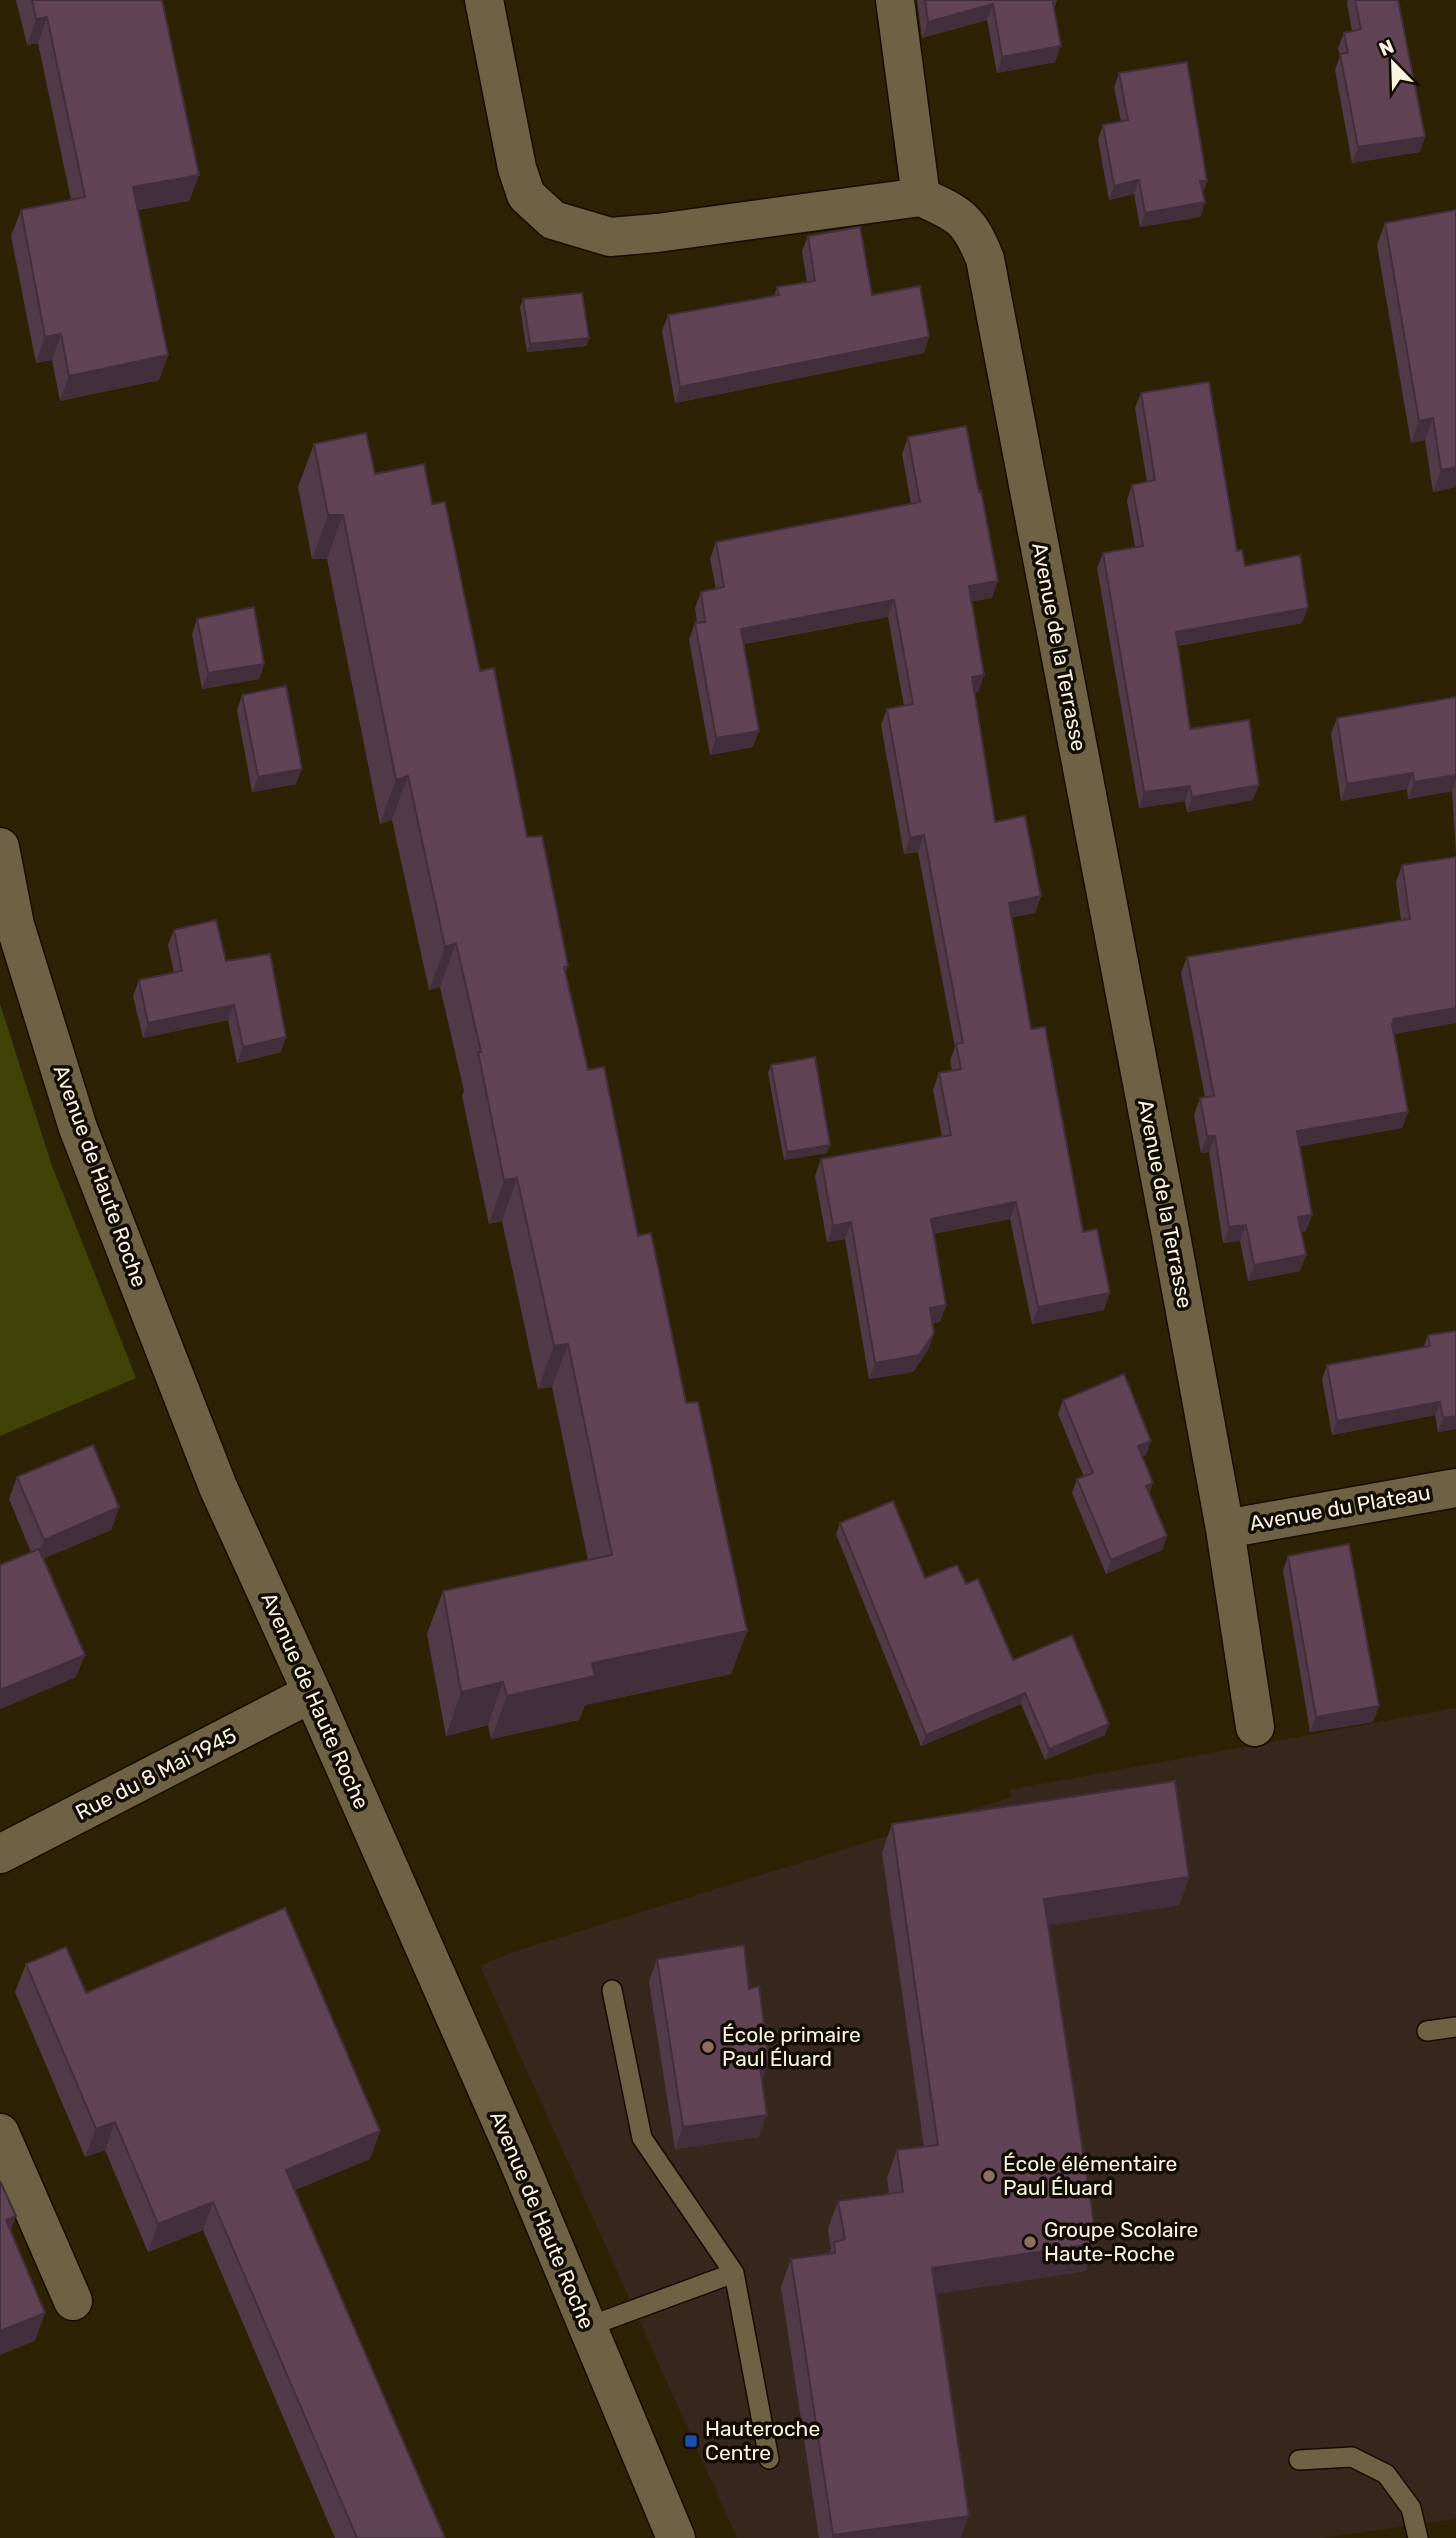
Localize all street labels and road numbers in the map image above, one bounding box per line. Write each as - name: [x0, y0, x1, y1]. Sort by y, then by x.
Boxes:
- street label: Avenue de la Terrasse: [1027, 541, 1092, 753]
- street label: Avenue de Haute Roche: [49, 1061, 152, 1290]
- street label: Avenue de la Terrasse: [1133, 1098, 1198, 1310]
- street label: Avenue du Plateau: [1248, 1479, 1432, 1536]
- street label: Avenue de Haute Roche: [256, 1589, 375, 1813]
- street label: Rue du 8 Mai 1945: [71, 1722, 240, 1825]
- street label: Avenue de Haute Roche: [485, 2107, 600, 2333]

